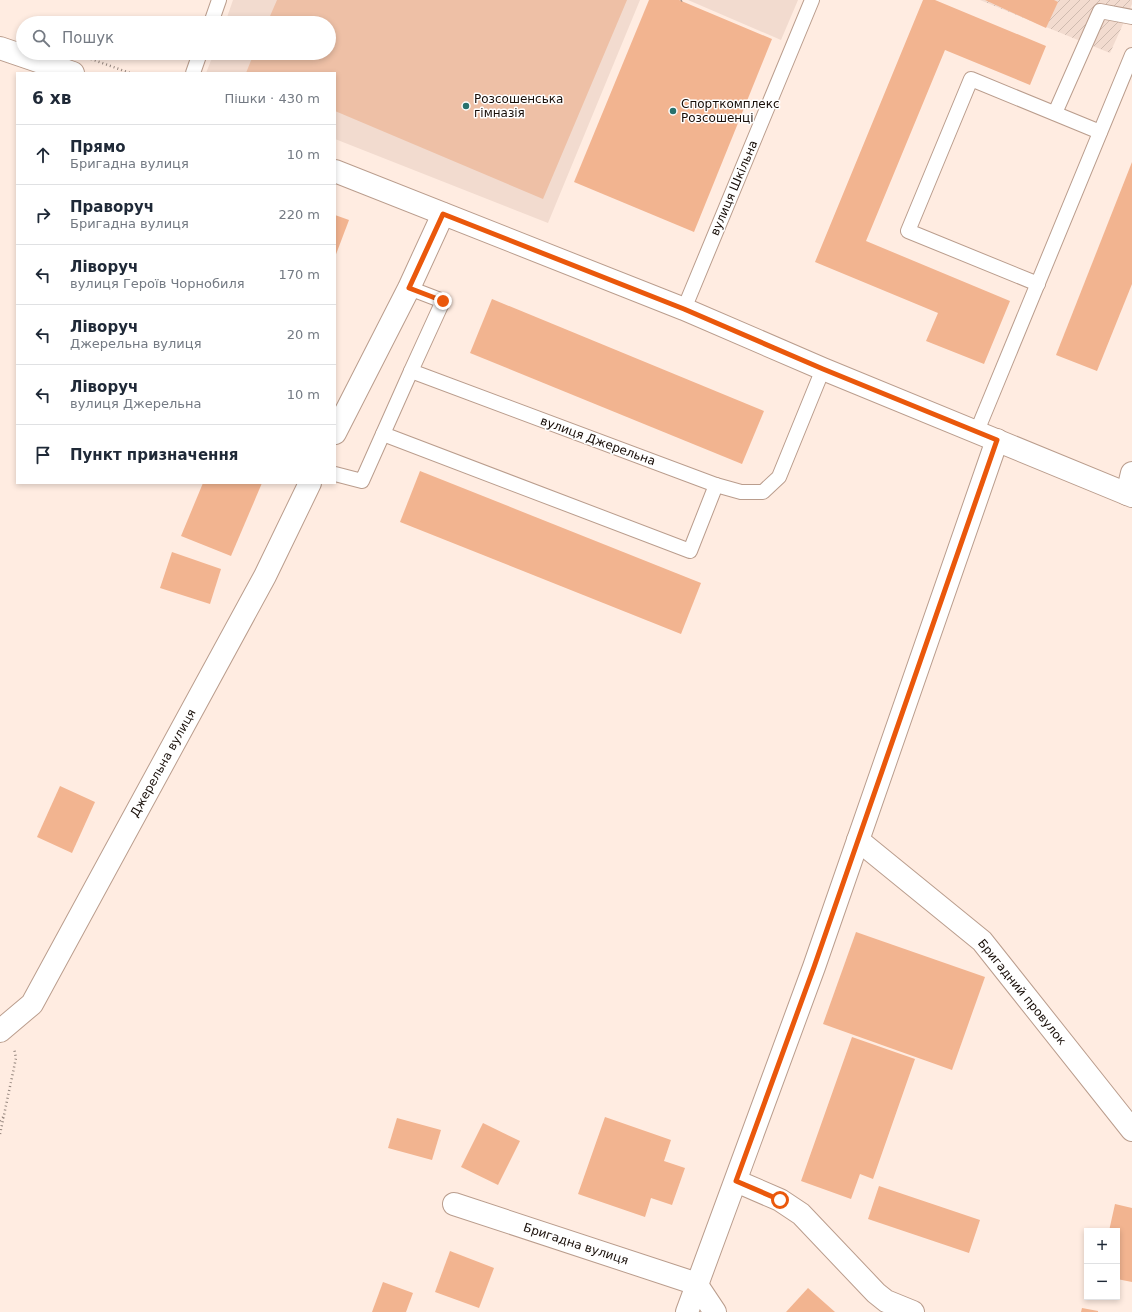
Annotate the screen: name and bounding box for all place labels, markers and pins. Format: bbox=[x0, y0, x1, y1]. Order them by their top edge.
place label: Розсошенська гімназія bbox=[474, 92, 563, 120]
place label: Спорткомплекс Розсошенці bbox=[681, 97, 780, 125]
marker: Розсошенська гімназія bbox=[461, 101, 471, 111]
marker: Спорткомплекс Розсошенці bbox=[668, 106, 678, 116]

